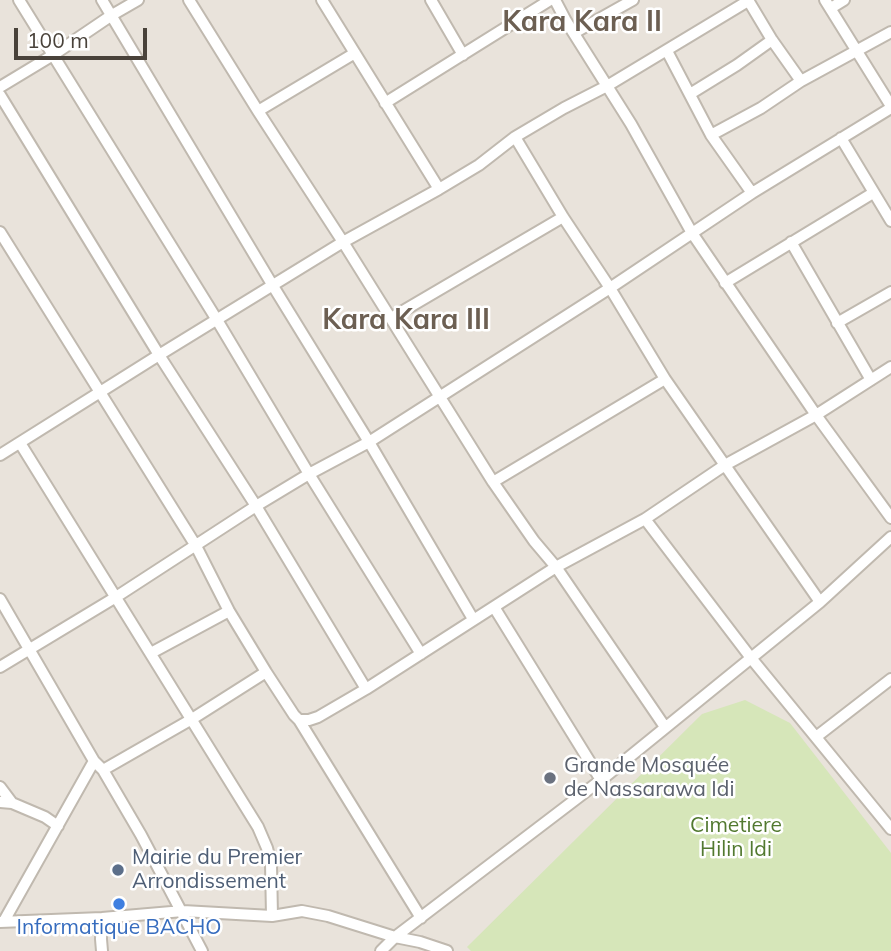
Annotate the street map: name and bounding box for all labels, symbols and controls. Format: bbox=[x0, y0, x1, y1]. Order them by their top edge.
district label: Kara Kara II bbox=[502, 6, 662, 40]
scale bar bbox=[18, 14, 150, 58]
text: 100 m bbox=[27, 27, 89, 53]
district label: Kara Kara III bbox=[322, 304, 490, 338]
place label: Grande Mosquée de Nassarawa Idi bbox=[564, 753, 734, 803]
marker: Grande Mosquée de Nassarawa Idi bbox=[542, 770, 558, 786]
park label: Cimetiere Hilin Idi bbox=[690, 813, 782, 863]
place label: Mairie du Premier Arrondissement bbox=[132, 845, 302, 895]
marker: Mairie du Premier Arrondissement bbox=[110, 862, 126, 878]
marker: Informatique BACHO bbox=[111, 896, 127, 912]
place label: Informatique BACHO bbox=[16, 915, 222, 941]

